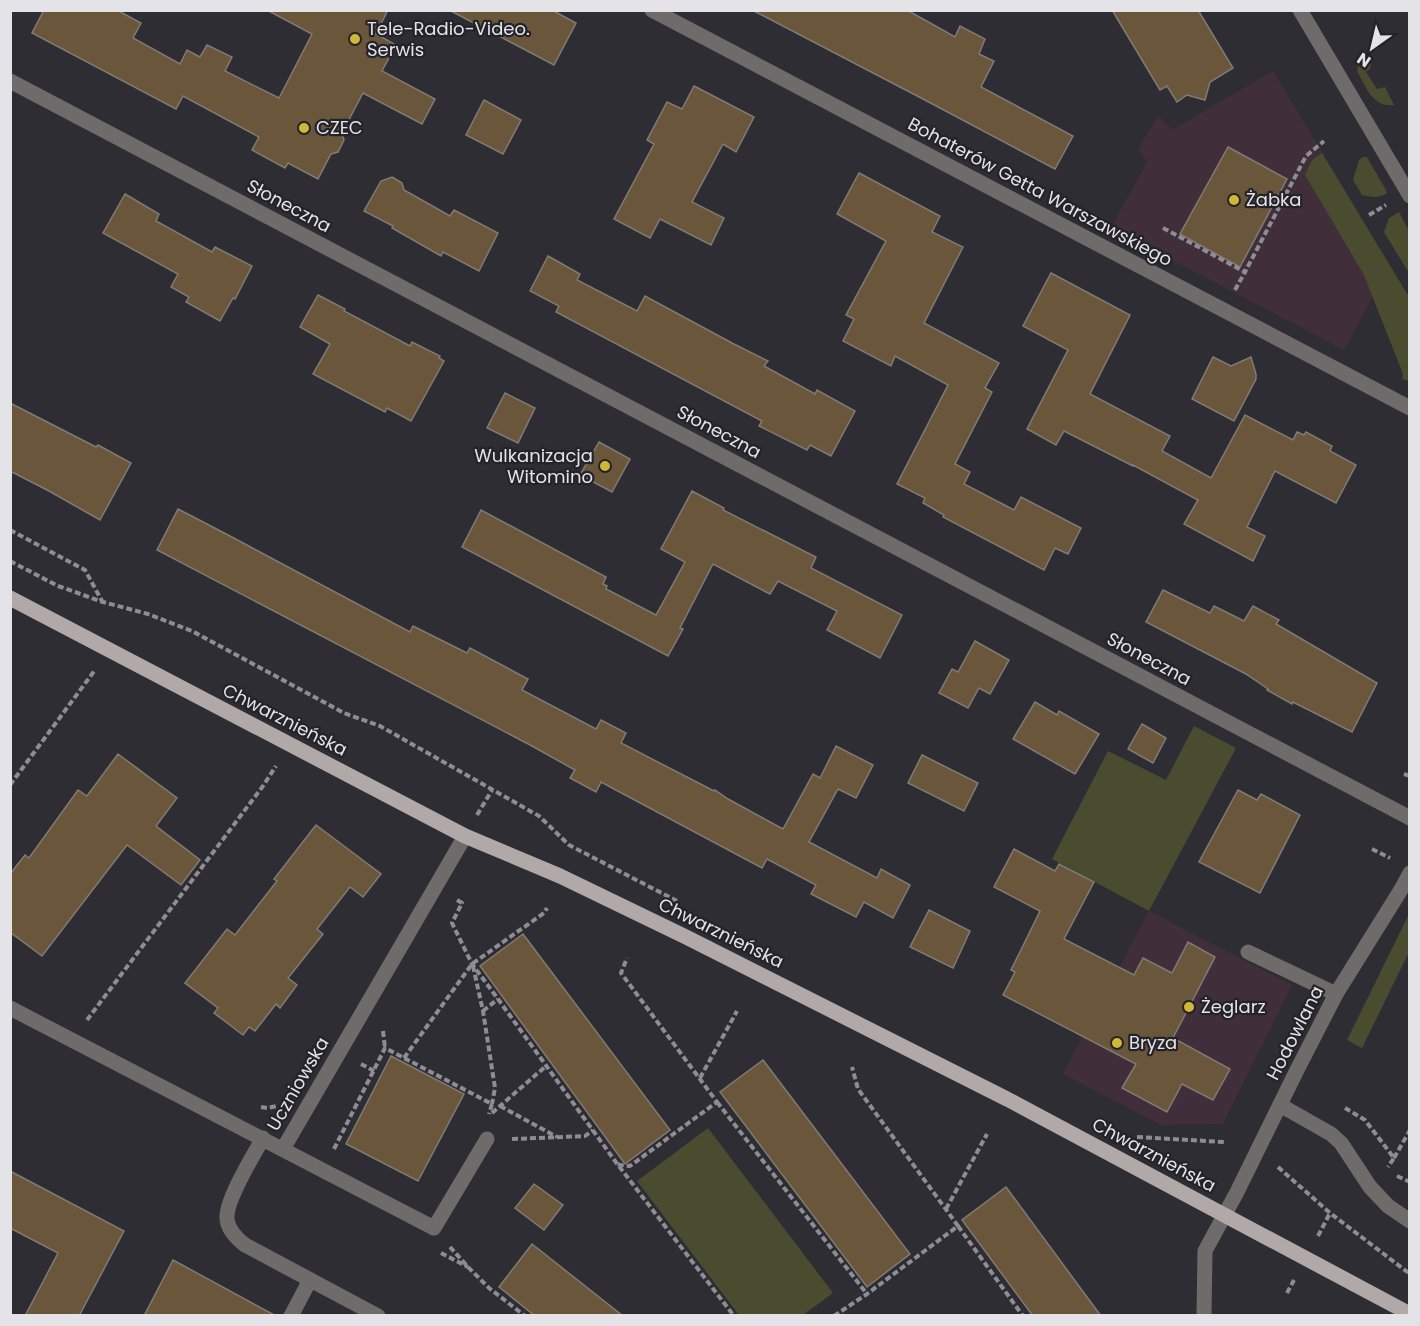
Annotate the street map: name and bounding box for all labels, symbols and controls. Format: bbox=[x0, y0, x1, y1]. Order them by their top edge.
place label: Tele-Radio-Video. Serwis bbox=[367, 16, 530, 62]
north arrow bbox=[1342, 18, 1402, 78]
marker: Tele-Radio-Video. Serwis bbox=[348, 32, 362, 46]
text: N bbox=[1352, 47, 1375, 73]
street label: Bohaterów Getta Warszawskiego bbox=[904, 111, 1177, 272]
place label: CZEC bbox=[316, 115, 363, 140]
marker: CZEC bbox=[297, 121, 311, 135]
street label: Słoneczna bbox=[243, 173, 336, 238]
place label: Żabka bbox=[1246, 187, 1302, 212]
marker: Żabka bbox=[1227, 193, 1241, 207]
street label: Słoneczna bbox=[673, 399, 766, 464]
place label: Wulkanizacja Witomino bbox=[474, 443, 593, 489]
marker: Wulkanizacja Witomino bbox=[598, 459, 612, 473]
street label: Słoneczna bbox=[1103, 626, 1196, 691]
street label: Chwarznieńska bbox=[219, 677, 352, 762]
street label: Chwarznieńska bbox=[654, 891, 788, 974]
street label: Hodowlana bbox=[1260, 981, 1329, 1084]
place label: Żeglarz bbox=[1201, 994, 1266, 1019]
marker: Żeglarz bbox=[1182, 1000, 1196, 1014]
place label: Bryza bbox=[1129, 1030, 1177, 1055]
street label: Uczniowska bbox=[261, 1032, 334, 1135]
marker: Bryza bbox=[1110, 1036, 1124, 1050]
street label: Chwarznieńska bbox=[1088, 1111, 1220, 1198]

